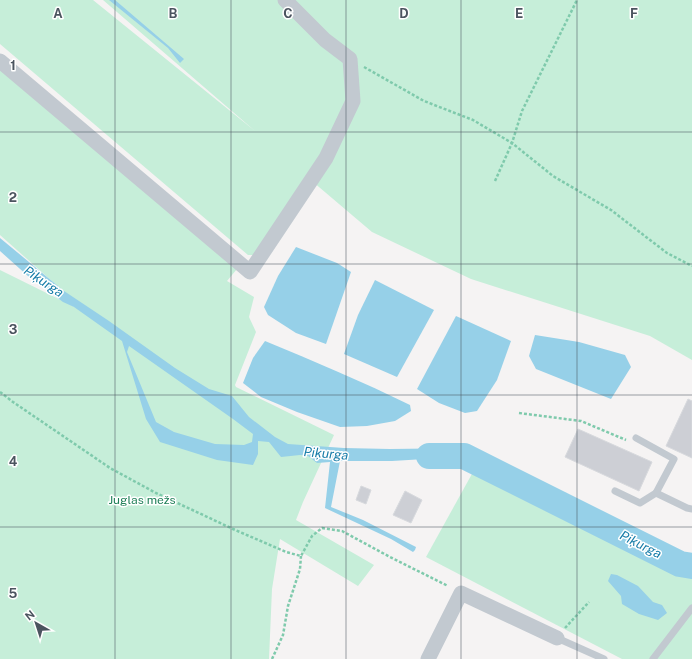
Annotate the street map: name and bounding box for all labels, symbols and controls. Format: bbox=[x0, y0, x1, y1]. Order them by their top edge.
text: A bbox=[53, 6, 63, 21]
text: B bbox=[169, 6, 178, 21]
text: C bbox=[283, 6, 293, 21]
text: D bbox=[399, 6, 409, 21]
text: E bbox=[515, 6, 523, 21]
text: F bbox=[630, 6, 638, 21]
text: 1 bbox=[10, 58, 16, 73]
text: 2 bbox=[9, 190, 17, 205]
water label: Piķurga bbox=[21, 263, 66, 300]
text: 3 bbox=[9, 322, 18, 337]
water label: Piķurga bbox=[303, 444, 349, 463]
text: 4 bbox=[9, 454, 18, 469]
park label: Juglas mežs bbox=[108, 493, 176, 507]
water label: Piķurga bbox=[617, 528, 664, 561]
text: 5 bbox=[9, 586, 18, 601]
north arrow bbox=[16, 603, 56, 643]
text: N bbox=[23, 608, 37, 623]

